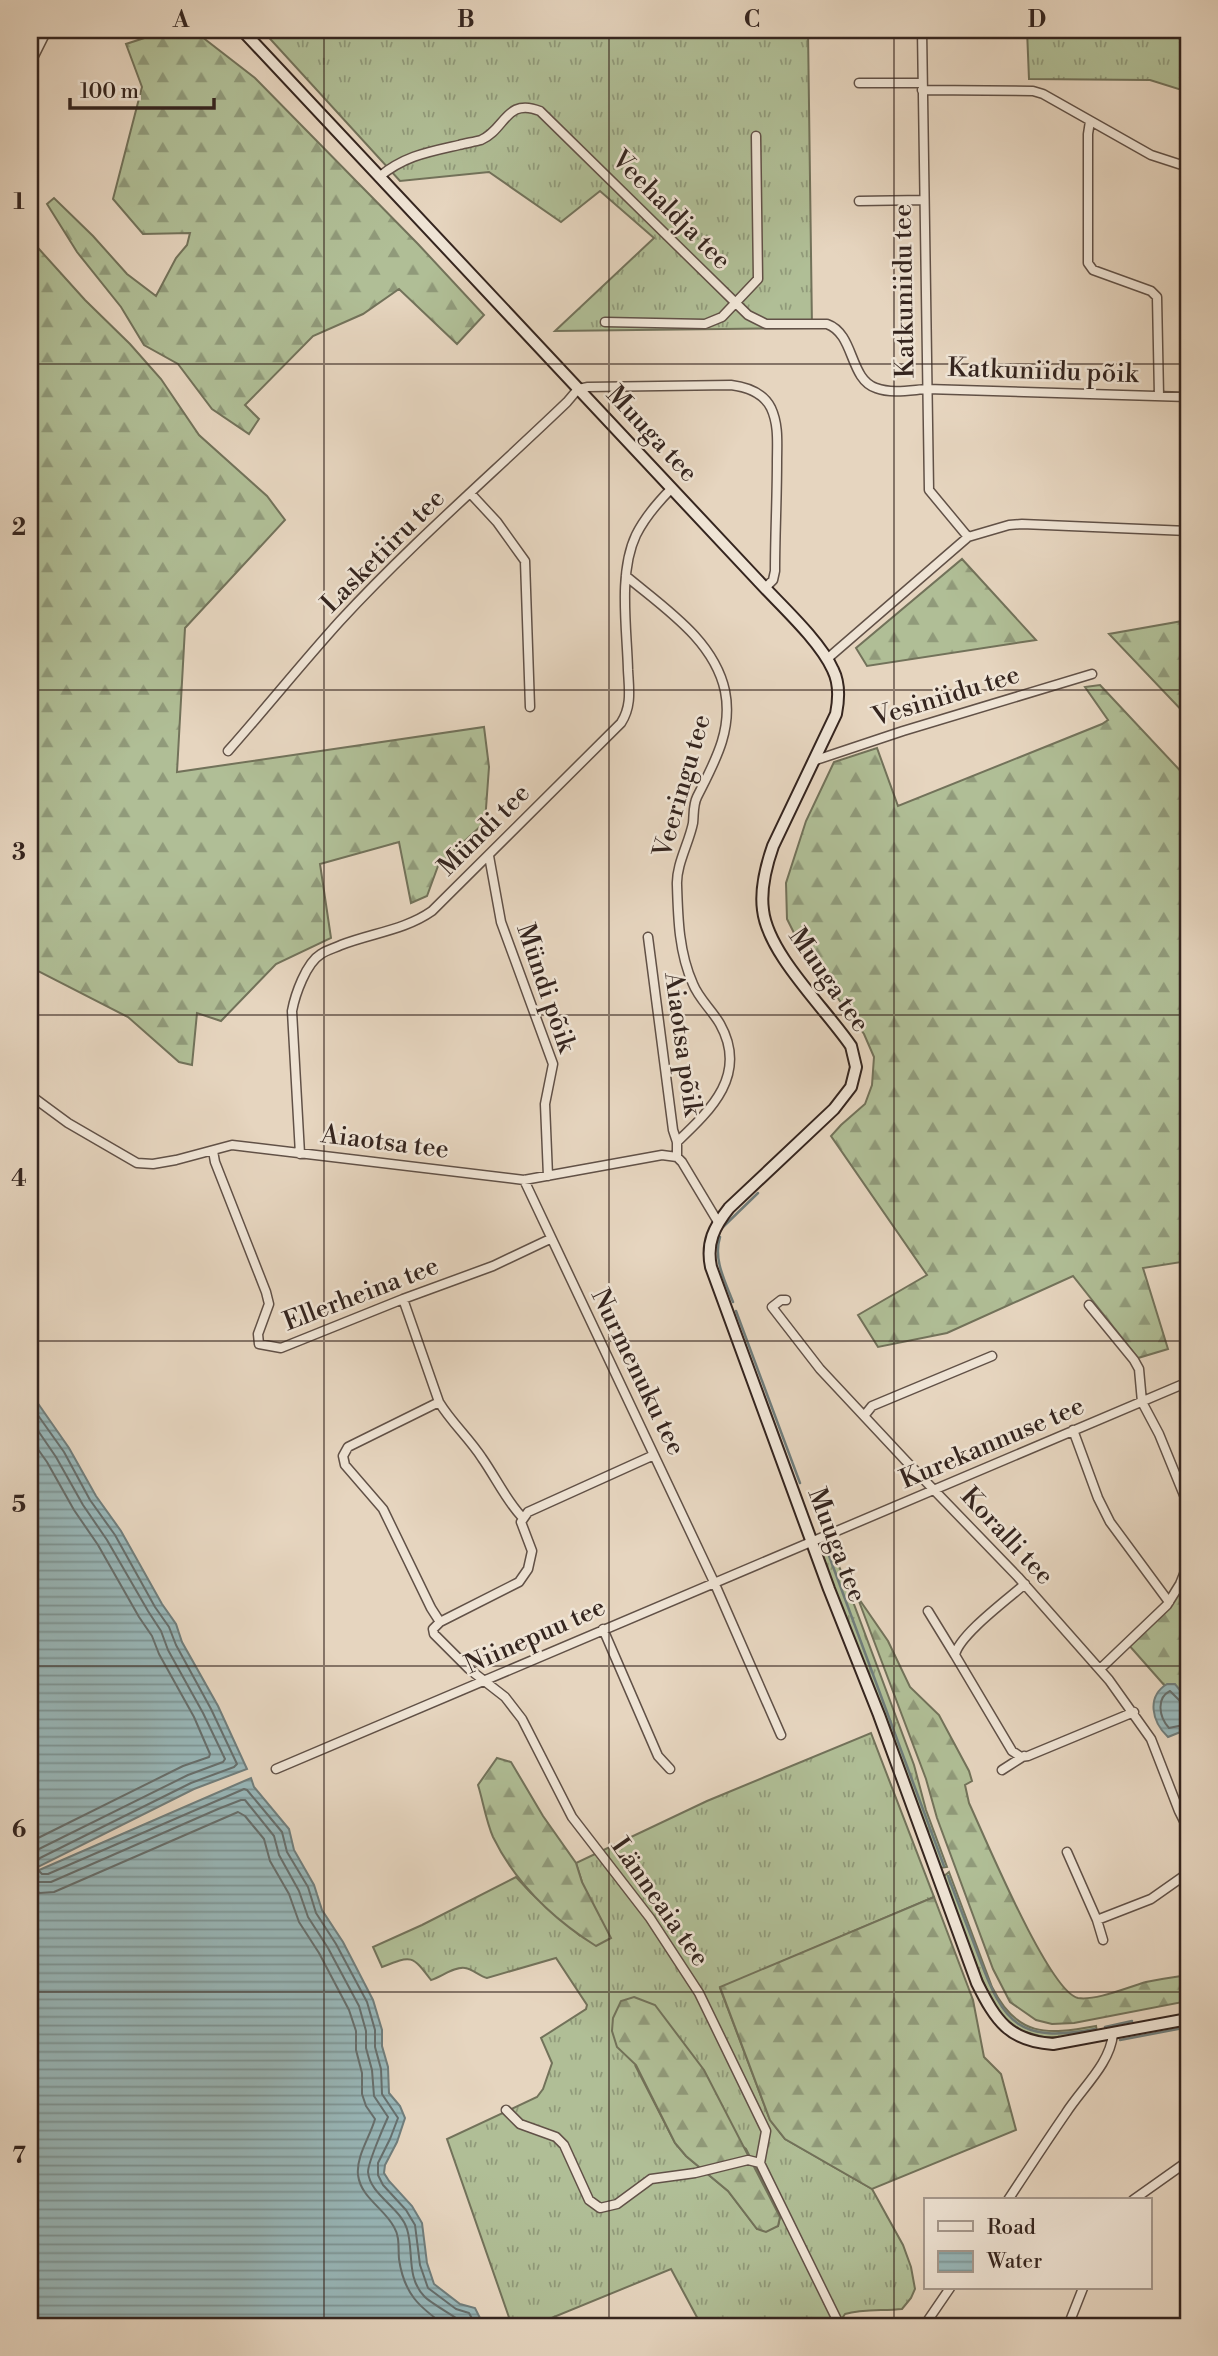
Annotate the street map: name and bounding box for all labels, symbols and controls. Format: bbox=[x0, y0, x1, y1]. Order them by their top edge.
text: A bbox=[172, 6, 190, 34]
text: B bbox=[457, 6, 475, 34]
text: C bbox=[744, 6, 760, 34]
text: D bbox=[1028, 6, 1046, 34]
scale bar bbox=[70, 66, 214, 110]
text: 100 m bbox=[80, 79, 139, 105]
street label: Veehaldja tee bbox=[604, 143, 737, 276]
text: 1 bbox=[13, 188, 25, 216]
street label: Katkuniidu tee bbox=[886, 204, 922, 378]
street label: Katkuniidu põik bbox=[947, 352, 1140, 390]
street label: Muuga tee bbox=[599, 379, 705, 489]
street label: Lasketiiru tee bbox=[314, 482, 452, 620]
text: 2 bbox=[12, 514, 26, 542]
street label: Vesiniidu tee bbox=[868, 658, 1024, 734]
street label: Veeringu tee bbox=[646, 711, 718, 862]
street label: Mündi tee bbox=[431, 777, 537, 883]
text: 3 bbox=[12, 839, 26, 867]
street label: Mündi põik bbox=[509, 920, 583, 1058]
street label: Muuga tee bbox=[782, 922, 876, 1038]
street label: Aiaotsa põik bbox=[657, 969, 709, 1119]
street label: Aiaotsa tee bbox=[318, 1118, 451, 1166]
text: 4 bbox=[11, 1165, 27, 1193]
street label: Ellerheina tee bbox=[279, 1250, 443, 1338]
street label: Nurmenuku tee bbox=[584, 1283, 692, 1461]
street label: Kurekannuse tee bbox=[895, 1390, 1089, 1496]
street label: Koralli tee bbox=[954, 1480, 1060, 1592]
street label: Muuga tee bbox=[801, 1483, 873, 1607]
text: 5 bbox=[12, 1491, 26, 1519]
street label: Niinepuu tee bbox=[460, 1591, 610, 1681]
text: 6 bbox=[12, 1816, 26, 1844]
street label: Länneaia tee bbox=[604, 1831, 716, 1973]
text: 7 bbox=[12, 2142, 26, 2170]
legend bbox=[924, 2198, 1152, 2290]
text: Road bbox=[987, 2215, 1036, 2241]
text: Water bbox=[986, 2249, 1042, 2275]

